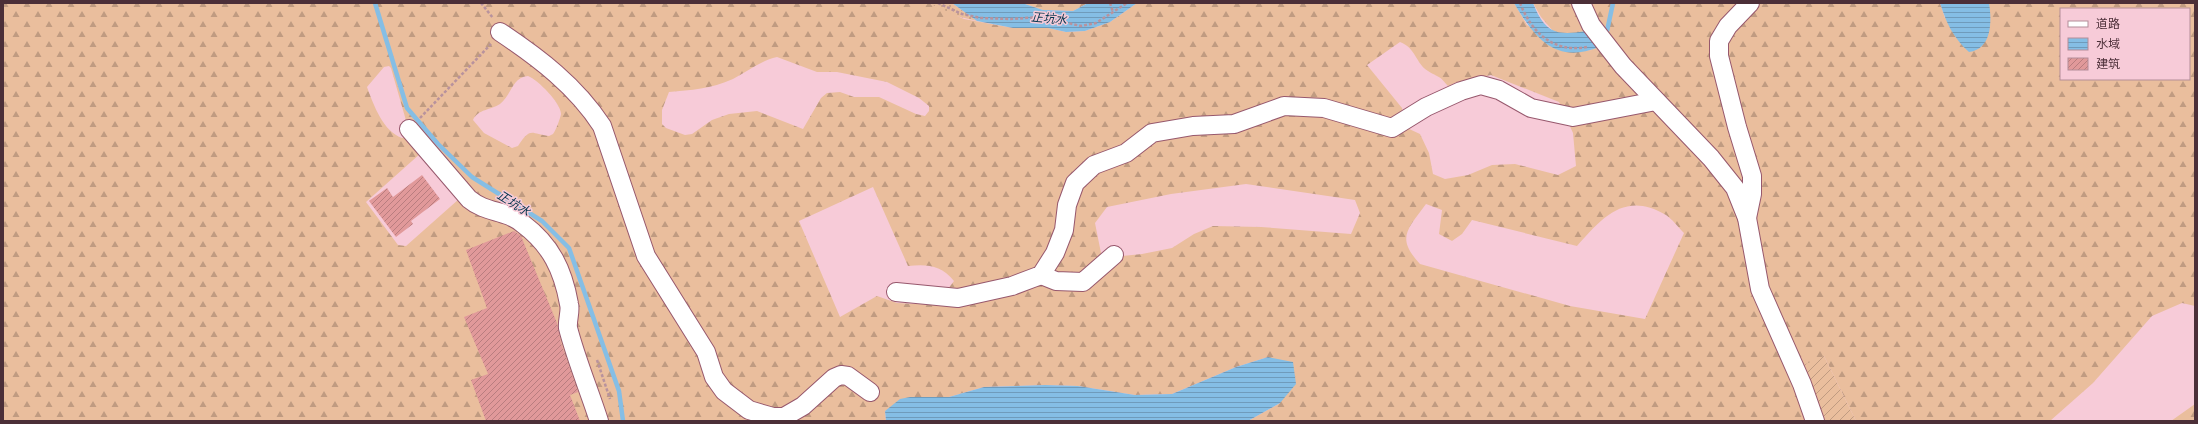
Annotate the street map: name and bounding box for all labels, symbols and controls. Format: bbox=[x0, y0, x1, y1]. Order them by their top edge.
legend bbox=[2060, 8, 2190, 80]
water label: 正坑水 bbox=[1030, 9, 1069, 27]
text: 道路 bbox=[2096, 16, 2120, 31]
text: 水域 bbox=[2096, 36, 2120, 51]
text: 建筑 bbox=[2096, 56, 2120, 71]
water label: 正坑水 bbox=[495, 187, 534, 219]

